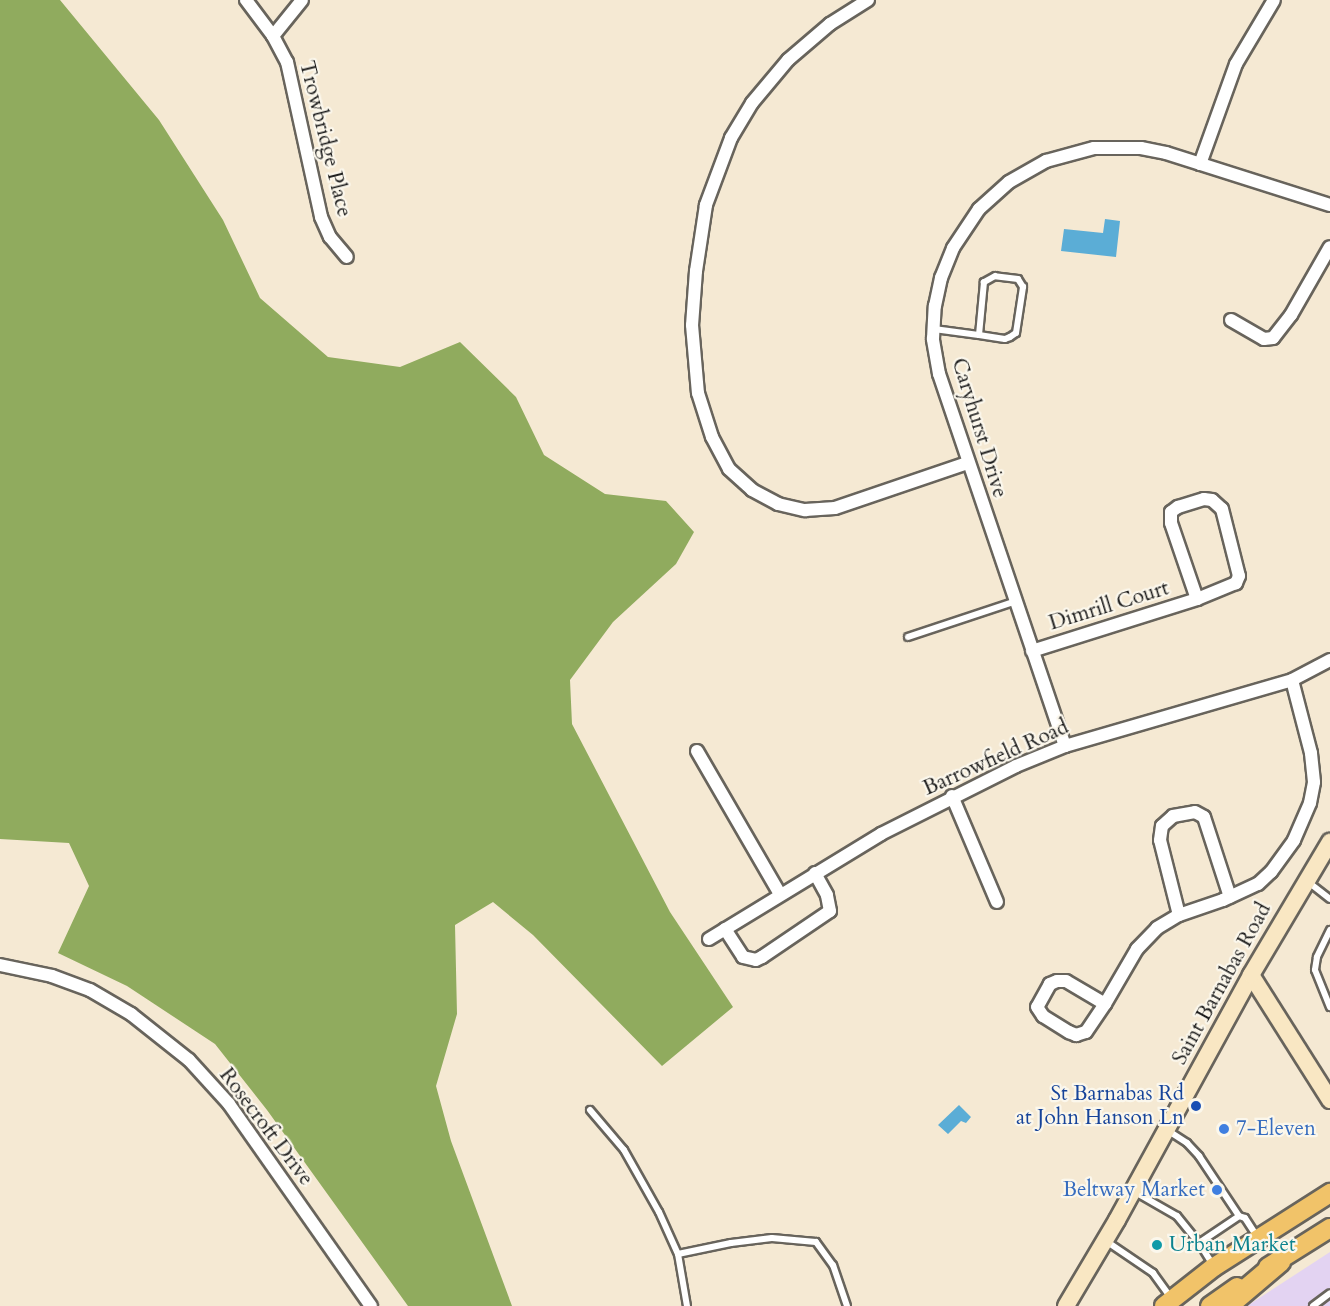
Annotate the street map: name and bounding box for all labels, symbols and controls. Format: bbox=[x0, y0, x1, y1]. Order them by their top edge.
street label: Trowbridge Place bbox=[293, 58, 357, 220]
street label: Caryhurst Drive bbox=[946, 355, 1012, 501]
street label: Dimrill Court bbox=[1046, 576, 1172, 636]
street label: Barrowfield Road bbox=[919, 715, 1073, 801]
street label: Saint Barnabas Road bbox=[1167, 899, 1277, 1069]
street label: Rosecroft Drive bbox=[214, 1063, 318, 1191]
place label: St Barnabas Rd at John Hanson Ln bbox=[1016, 1081, 1184, 1131]
marker: St Barnabas Rd at John Hanson Ln bbox=[1189, 1099, 1203, 1113]
place label: 7-Eleven bbox=[1236, 1116, 1316, 1142]
marker: 7-Eleven bbox=[1217, 1122, 1231, 1136]
place label: Beltway Market bbox=[1063, 1177, 1205, 1203]
marker: Beltway Market bbox=[1210, 1183, 1224, 1197]
place label: Urban Market bbox=[1169, 1232, 1296, 1258]
marker: Urban Market bbox=[1150, 1238, 1164, 1252]

